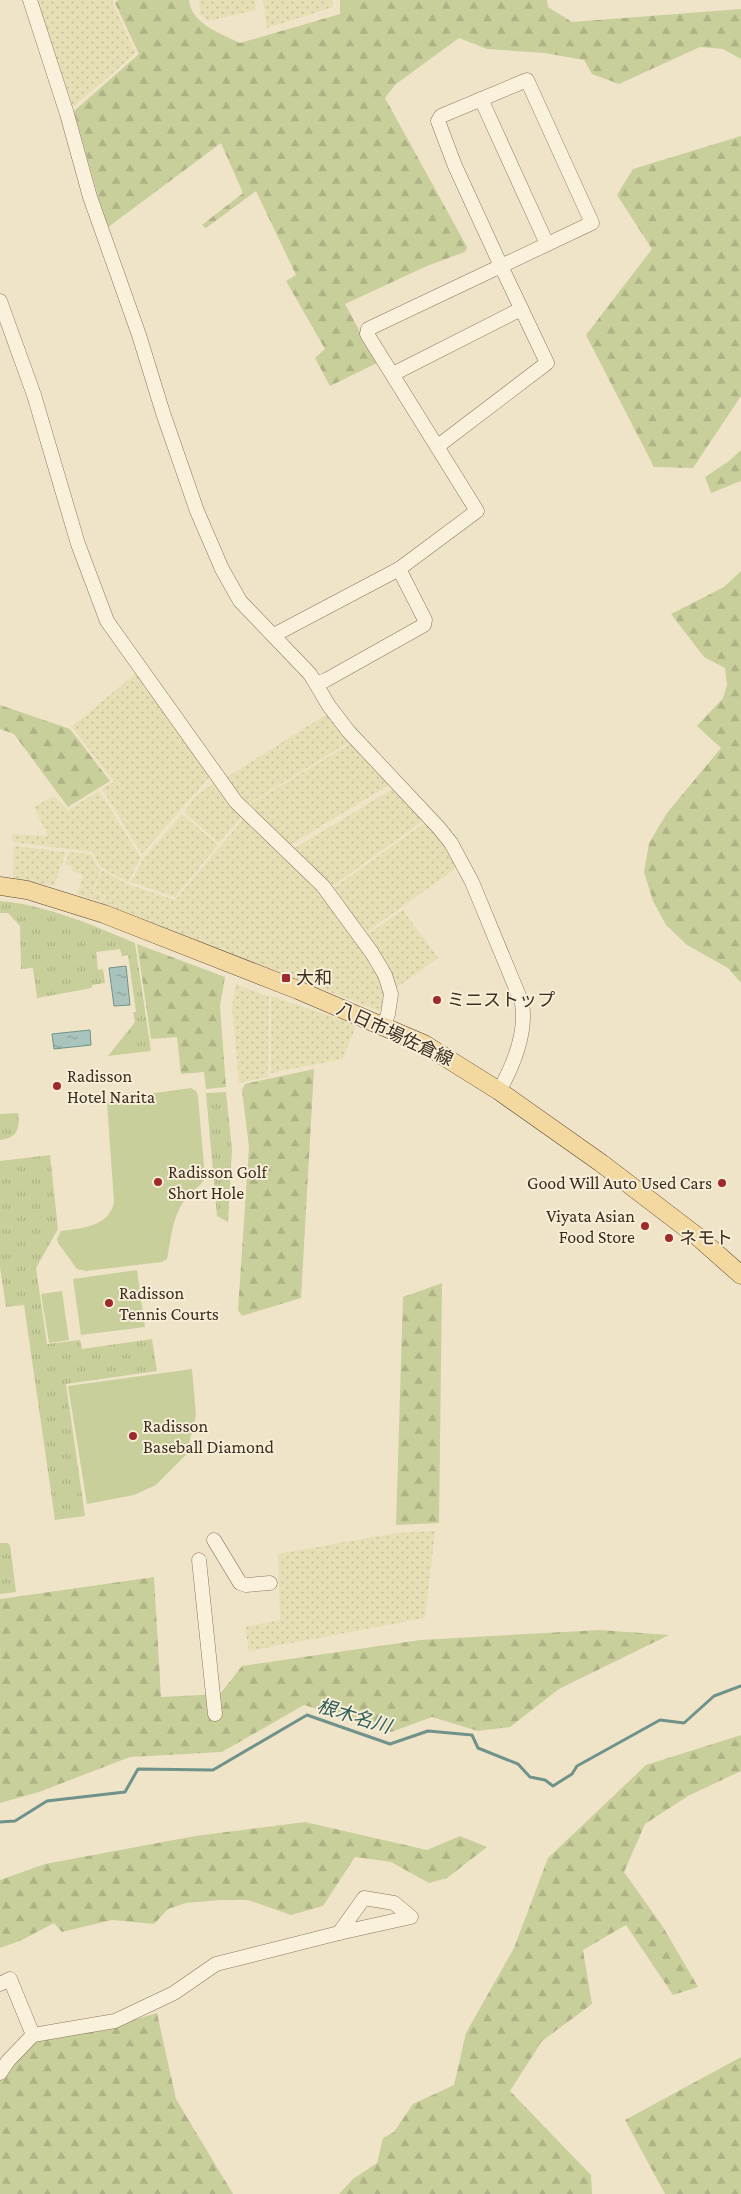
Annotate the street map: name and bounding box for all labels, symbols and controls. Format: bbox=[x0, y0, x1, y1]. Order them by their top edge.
place label: 大和 bbox=[296, 968, 332, 988]
marker: 大和 bbox=[280, 972, 292, 984]
place label: ミニストップ bbox=[447, 990, 555, 1010]
marker: ミニストップ bbox=[431, 994, 443, 1006]
street label: 八日市場佐倉線 bbox=[334, 998, 456, 1070]
place label: Radisson Hotel Narita bbox=[67, 1066, 155, 1107]
marker: Radisson Hotel Narita bbox=[51, 1080, 63, 1092]
place label: Radisson Golf Short Hole bbox=[168, 1162, 269, 1203]
place label: Good Will Auto Used Cars bbox=[527, 1173, 712, 1193]
marker: Radisson Golf Short Hole bbox=[152, 1176, 164, 1188]
marker: Good Will Auto Used Cars bbox=[716, 1177, 728, 1189]
place label: Viyata Asian Food Store bbox=[546, 1206, 635, 1247]
marker: Viyata Asian Food Store bbox=[639, 1220, 651, 1232]
place label: ネモト bbox=[679, 1228, 733, 1248]
marker: ネモト bbox=[663, 1232, 675, 1244]
place label: Radisson Tennis Courts bbox=[119, 1283, 219, 1324]
marker: Radisson Tennis Courts bbox=[103, 1297, 115, 1309]
place label: Radisson Baseball Diamond bbox=[143, 1416, 275, 1457]
marker: Radisson Baseball Diamond bbox=[127, 1430, 139, 1442]
water label: 根木名川 bbox=[315, 1695, 395, 1738]

